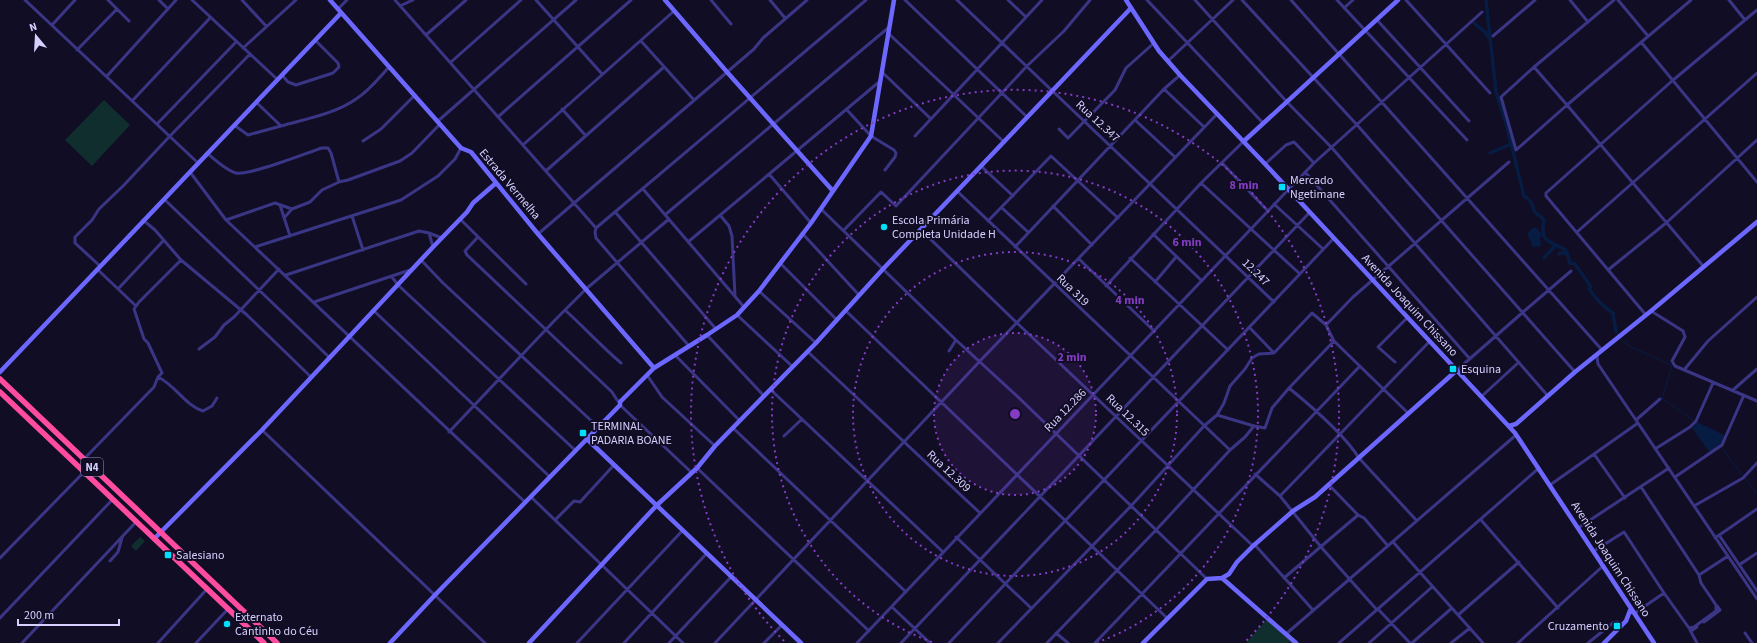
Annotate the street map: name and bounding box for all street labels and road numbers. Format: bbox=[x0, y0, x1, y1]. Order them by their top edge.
street label: Rua 12.347 bbox=[1072, 97, 1123, 146]
street label: Estrada Vermelha bbox=[475, 145, 544, 223]
street label: Avenida Joaquim Chissano bbox=[1357, 250, 1462, 360]
street label: 12.247 bbox=[1238, 255, 1273, 290]
street label: Rua 319 bbox=[1052, 270, 1093, 310]
street label: Rua 12.286 bbox=[1040, 385, 1090, 436]
street label: Rua 12.315 bbox=[1102, 390, 1153, 440]
street label: Rua 12.309 bbox=[923, 447, 974, 496]
road number: N4 bbox=[81, 458, 103, 476]
street label: Avenida Joaquim Chissano bbox=[1567, 498, 1654, 620]

